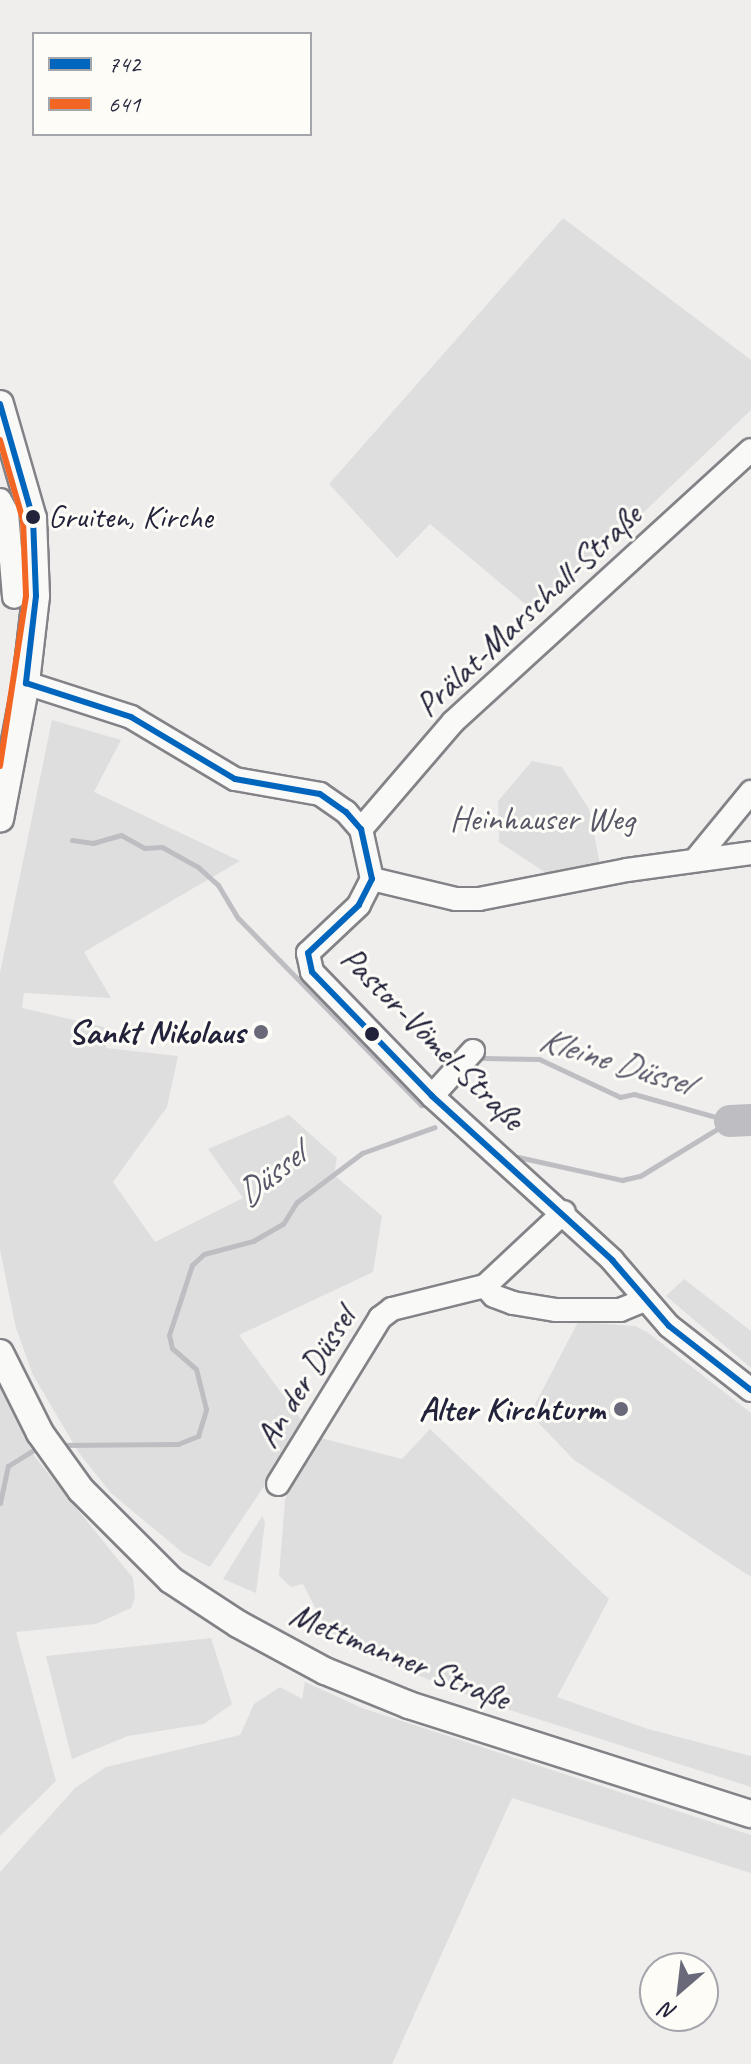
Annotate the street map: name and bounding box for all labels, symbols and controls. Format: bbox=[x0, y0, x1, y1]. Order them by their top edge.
legend bbox=[32, 32, 312, 136]
text: 742 bbox=[108, 49, 140, 79]
text: 641 bbox=[108, 89, 140, 119]
street label: Prälat-Marschall-Straße bbox=[407, 495, 649, 725]
place label: Gruiten, Kirche bbox=[48, 498, 212, 536]
marker: Gruiten, Kirche bbox=[25, 509, 41, 525]
park label: Heinhauser Weg bbox=[450, 799, 634, 839]
street label: Pastor-Vömel-Straße bbox=[333, 938, 533, 1138]
place label: Sankt Nikolaus bbox=[67, 1012, 245, 1052]
water label: Kleine Düssel bbox=[534, 1018, 696, 1104]
marker: Sankt Nikolaus bbox=[252, 1023, 270, 1041]
unlabelled marker bbox=[364, 1026, 380, 1042]
water label: Düssel bbox=[227, 1134, 313, 1216]
street label: An der Düssel bbox=[246, 1299, 364, 1455]
place label: Alter Kirchturm bbox=[419, 1389, 605, 1429]
marker: Alter Kirchturm bbox=[612, 1400, 630, 1418]
street label: Mettmanner Straße bbox=[284, 1593, 516, 1719]
north arrow bbox=[639, 1952, 719, 2032]
text: N bbox=[656, 1996, 681, 2027]

